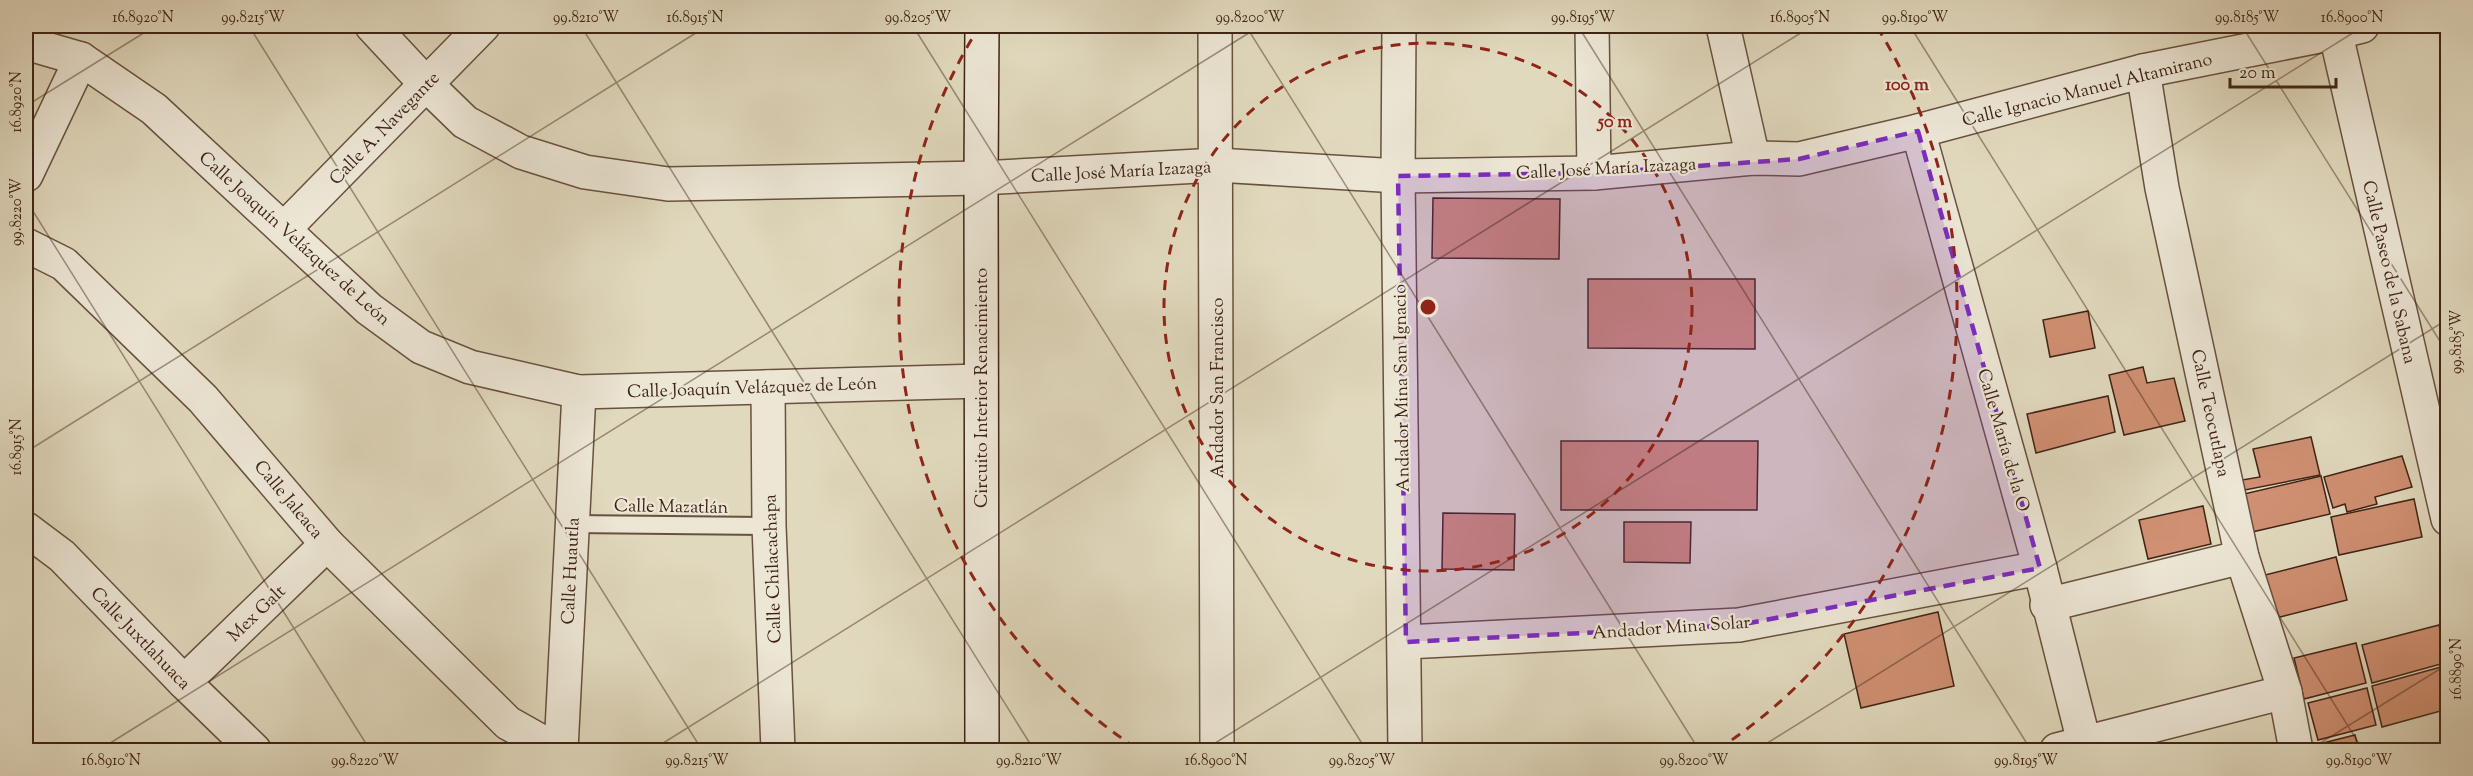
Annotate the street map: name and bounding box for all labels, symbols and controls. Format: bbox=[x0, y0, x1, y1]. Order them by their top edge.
text: 16.8920°N bbox=[112, 8, 174, 29]
text: 99.8215°W bbox=[221, 8, 285, 29]
text: 99.8210°W bbox=[553, 8, 619, 29]
text: 16.8915°N bbox=[667, 8, 723, 29]
text: 99.8205°W bbox=[885, 8, 952, 29]
text: 99.8200°W bbox=[1216, 8, 1285, 29]
text: 99.8195°W bbox=[1551, 8, 1615, 29]
text: 16.8905°N bbox=[1770, 8, 1830, 29]
text: 99.8190°W bbox=[1882, 8, 1948, 29]
text: 99.8185°W bbox=[2215, 8, 2279, 29]
text: 16.8900°N bbox=[2321, 8, 2383, 29]
street label: Calle Ignacio Manuel Altamirano bbox=[1960, 47, 2215, 135]
scale bar bbox=[2230, 51, 2336, 89]
text: 20 m bbox=[2239, 61, 2276, 87]
street label: Calle A. Navegante bbox=[324, 67, 447, 192]
text: 16.8920°N bbox=[7, 71, 28, 133]
text: 100 m bbox=[1885, 73, 1929, 99]
text: 50 m bbox=[1596, 110, 1632, 136]
street label: Calle Joaquín Velázquez de León bbox=[192, 146, 396, 333]
street label: Calle José María Izazaga bbox=[1515, 152, 1697, 188]
street label: Calle José María Izazaga bbox=[1030, 155, 1212, 191]
text: 99.8220°W bbox=[7, 178, 28, 246]
street label: Calle Paseo de la Sabana bbox=[2354, 178, 2422, 367]
street label: Circuito Interior Renacimiento bbox=[970, 268, 996, 508]
street label: Andador Mina San Ignacio bbox=[1388, 284, 1418, 492]
street label: Andador San Francisco bbox=[1206, 297, 1232, 478]
centre of rings bbox=[1418, 297, 1438, 317]
text: 99.8185°W bbox=[2447, 310, 2468, 374]
street label: Calle Teocutlapa bbox=[2183, 347, 2235, 480]
street label: Calle María de la O bbox=[1969, 366, 2035, 515]
street label: Calle Joaquín Velázquez de León bbox=[627, 372, 878, 406]
text: 16.8915°N bbox=[7, 419, 28, 475]
street label: Calle Jaleaca bbox=[247, 455, 328, 545]
street label: Calle Mazatlán bbox=[613, 494, 729, 522]
street label: Calle Chilacachapa bbox=[758, 494, 790, 644]
street label: Calle Huautla bbox=[556, 517, 588, 625]
street label: Mex Galt bbox=[222, 580, 292, 649]
street label: Calle Juxtlahuaca bbox=[83, 582, 196, 697]
street label: Andador Mina Solar bbox=[1591, 610, 1751, 647]
text: 16.8890°N bbox=[2447, 638, 2468, 700]
text: 16.8910°N bbox=[81, 751, 141, 772]
text: 99.8220°W bbox=[331, 751, 399, 772]
text: 99.8215°W bbox=[665, 751, 729, 772]
text: 99.8210°W bbox=[996, 751, 1062, 772]
text: 16.8900°N bbox=[1185, 751, 1247, 772]
text: 99.8205°W bbox=[1329, 751, 1396, 772]
text: 99.8200°W bbox=[1660, 751, 1729, 772]
text: 99.8195°W bbox=[1994, 751, 2058, 772]
text: 99.8190°W bbox=[2326, 751, 2392, 772]

